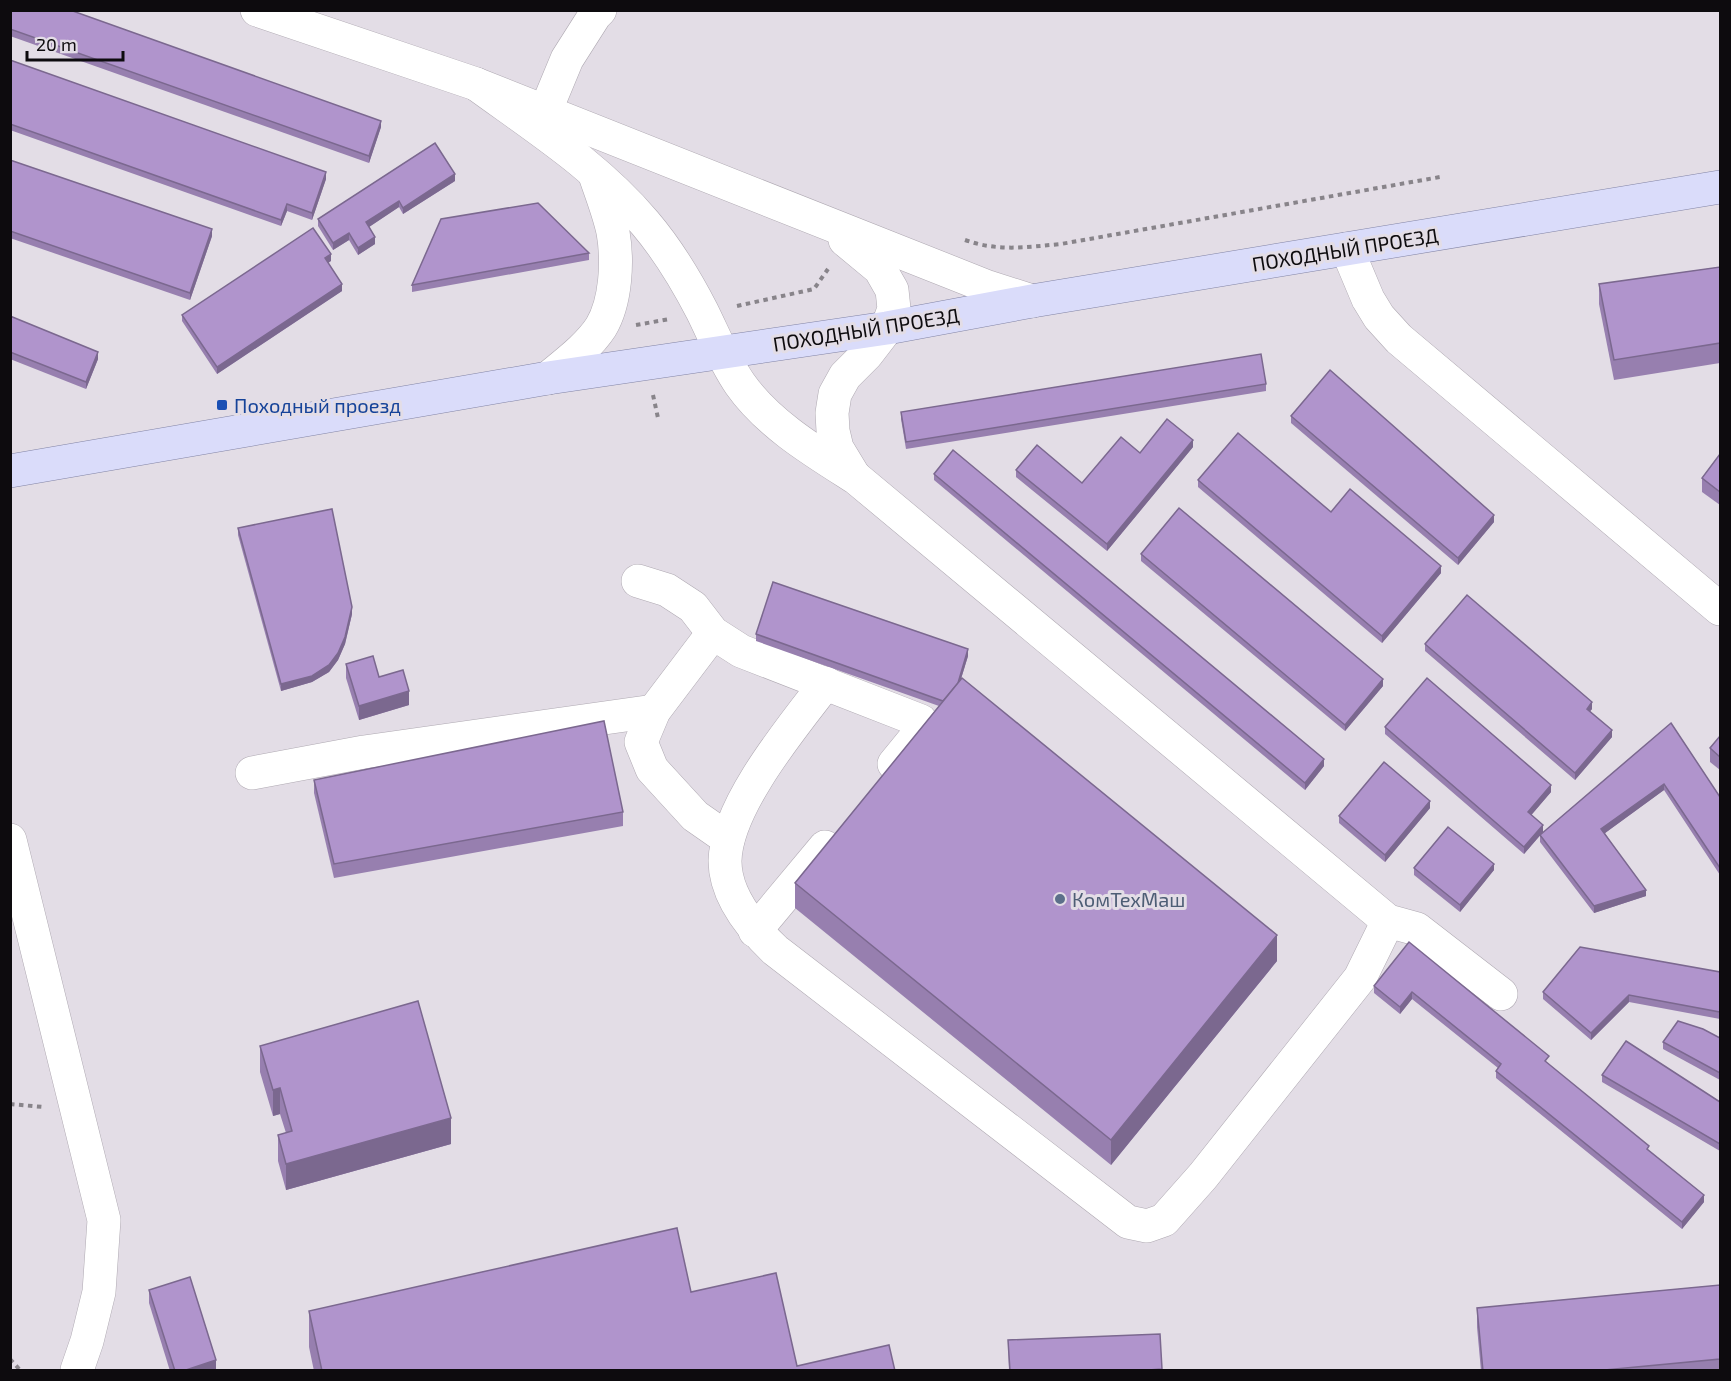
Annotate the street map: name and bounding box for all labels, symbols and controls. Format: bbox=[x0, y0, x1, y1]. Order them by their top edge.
scale bar bbox=[27, 24, 123, 62]
text: 20 m bbox=[36, 33, 77, 55]
street label: ПОХОДНЫЙ ПРОЕЗД bbox=[1250, 222, 1440, 276]
street label: ПОХОДНЫЙ ПРОЕЗД bbox=[771, 302, 961, 356]
place label: Походный проезд bbox=[234, 393, 401, 417]
marker: Походный проезд bbox=[215, 398, 229, 412]
place label: КомТехМаш bbox=[1072, 887, 1185, 911]
marker: КомТехМаш bbox=[1053, 892, 1067, 906]

